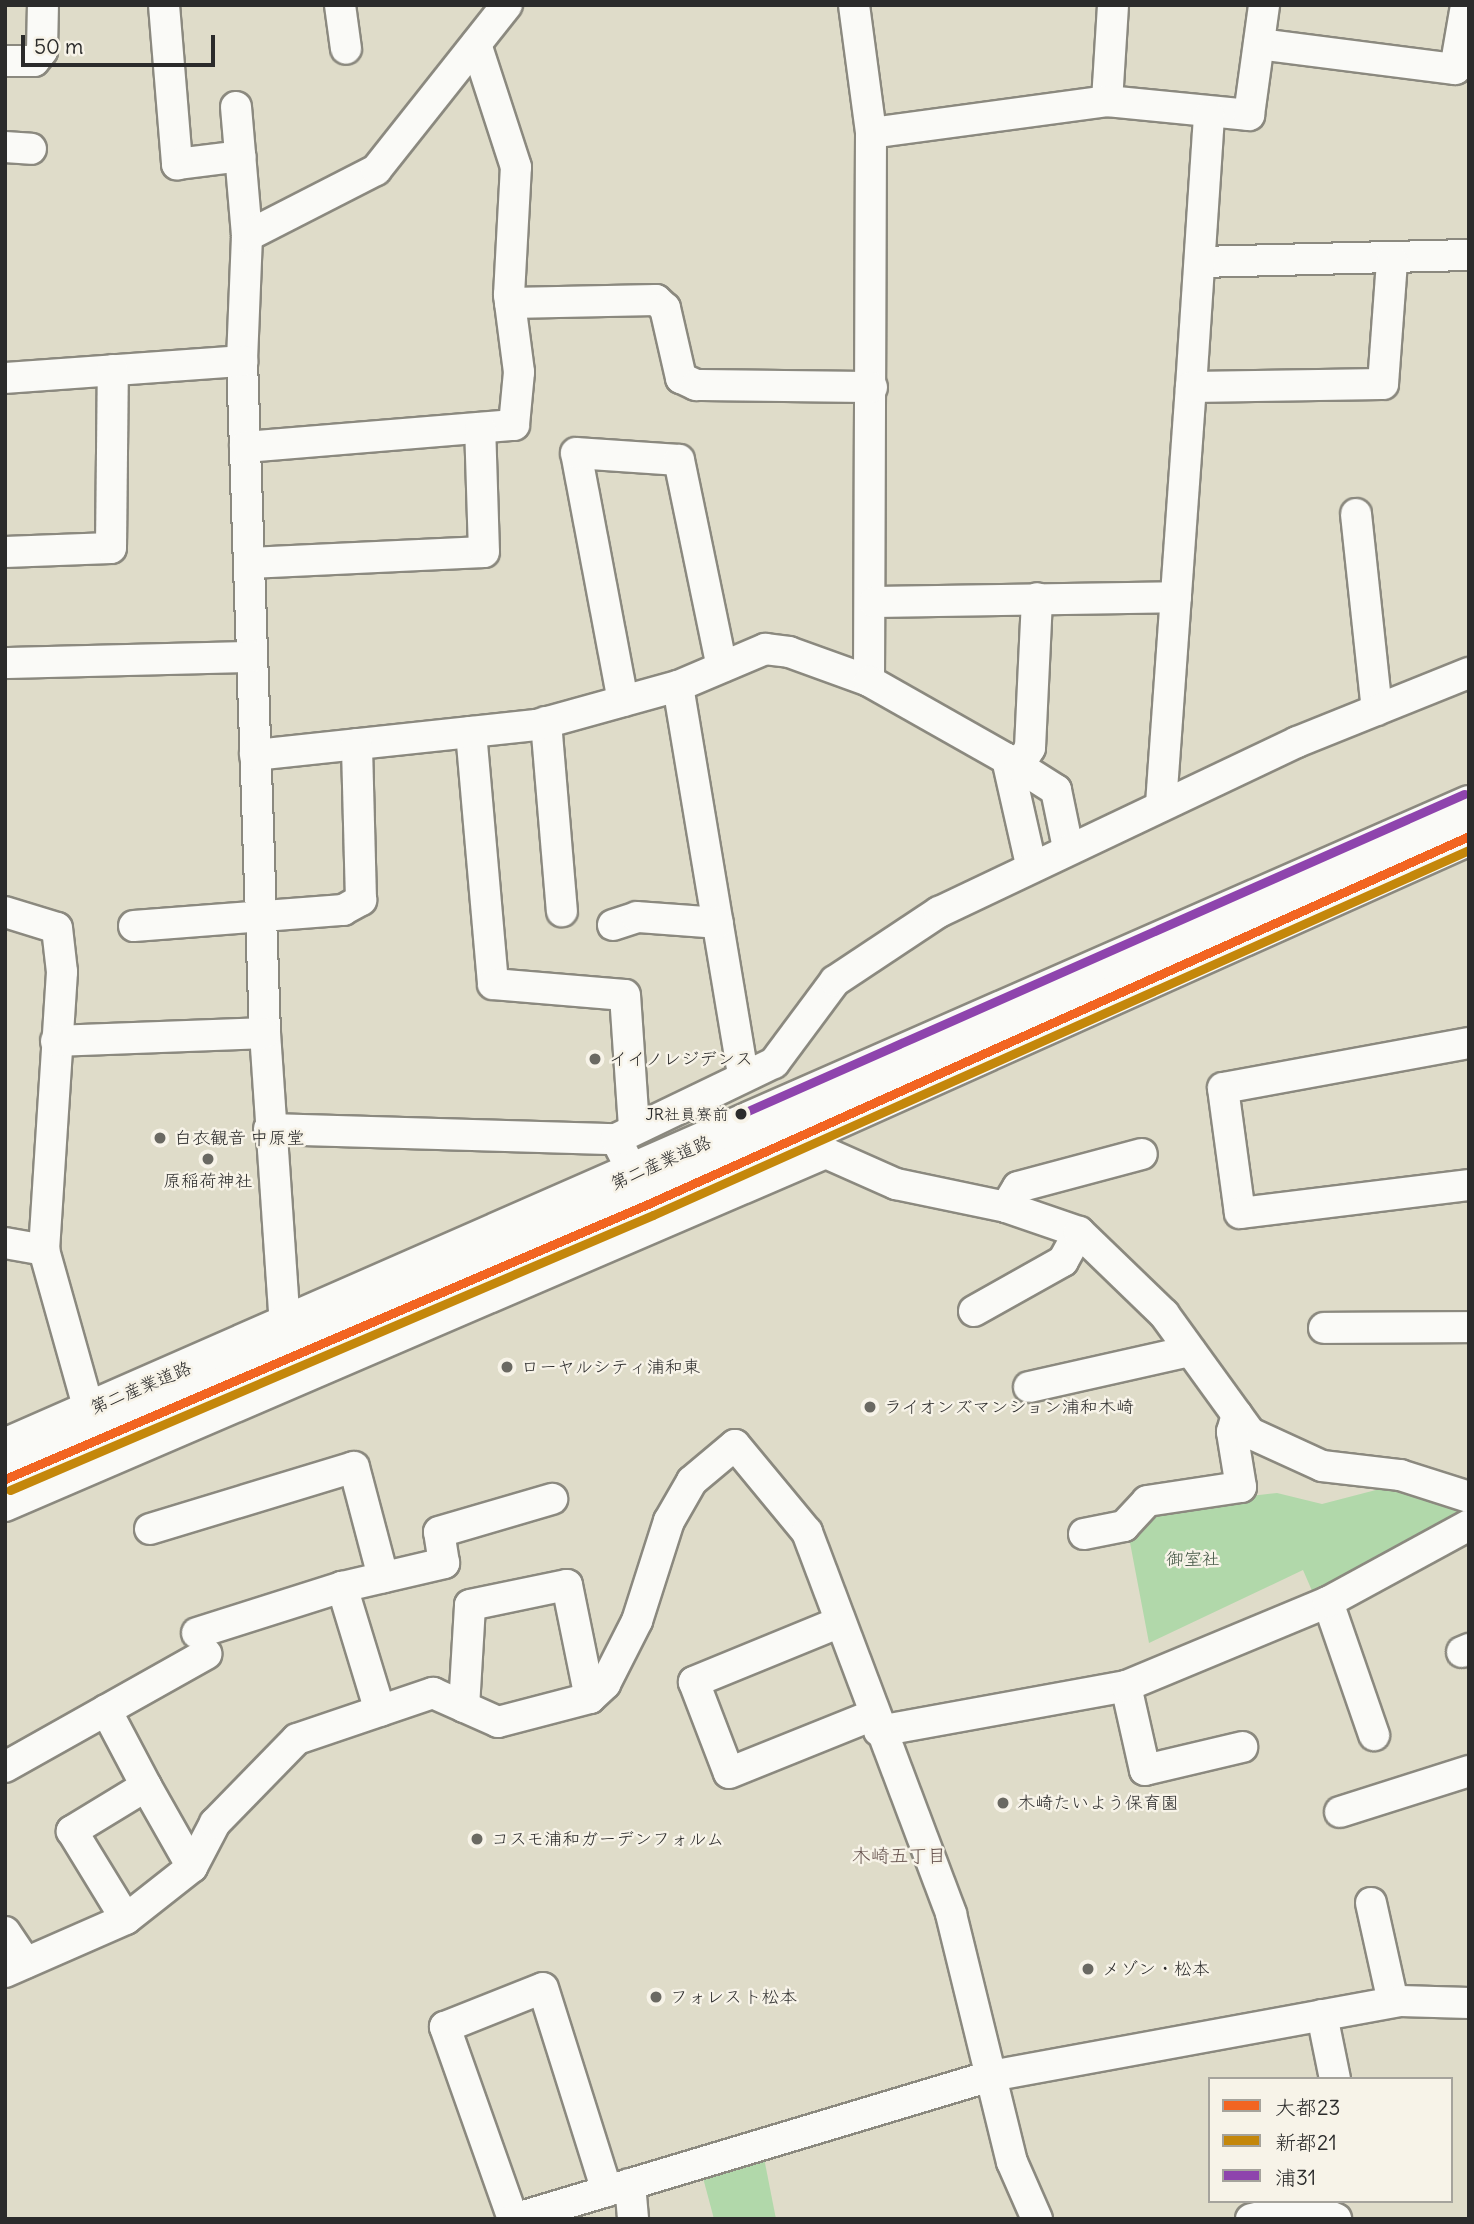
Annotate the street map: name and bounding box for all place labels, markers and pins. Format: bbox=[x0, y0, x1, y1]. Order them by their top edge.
place label: イイノレジデンス bbox=[609, 1048, 753, 1070]
marker: イイノレジデンス bbox=[587, 1051, 603, 1067]
place label: JR社員寮前 bbox=[645, 1104, 728, 1124]
marker: JR社員寮前 bbox=[734, 1107, 748, 1121]
place label: 白衣観音 中原堂 bbox=[174, 1127, 304, 1149]
marker: 白衣観音 中原堂 bbox=[152, 1130, 168, 1146]
marker: 原稲荷神社 bbox=[200, 1151, 216, 1167]
place label: 原稲荷神社 bbox=[163, 1170, 253, 1192]
place label: ローヤルシティ浦和東 bbox=[521, 1356, 701, 1378]
marker: ローヤルシティ浦和東 bbox=[499, 1359, 515, 1375]
place label: ライオンズマンション浦和木崎 bbox=[884, 1396, 1136, 1418]
marker: ライオンズマンション浦和木崎 bbox=[862, 1399, 878, 1415]
place label: 木崎たいよう保育園 bbox=[1017, 1792, 1179, 1814]
marker: 木崎たいよう保育園 bbox=[995, 1795, 1011, 1811]
place label: コスモ浦和ガーデンフォルム bbox=[491, 1828, 725, 1850]
marker: コスモ浦和ガーデンフォルム bbox=[469, 1831, 485, 1847]
place label: メゾン・松本 bbox=[1102, 1958, 1210, 1980]
marker: メゾン・松本 bbox=[1080, 1961, 1096, 1977]
place label: フォレスト松本 bbox=[670, 1986, 796, 2008]
marker: フォレスト松本 bbox=[648, 1989, 664, 2005]

